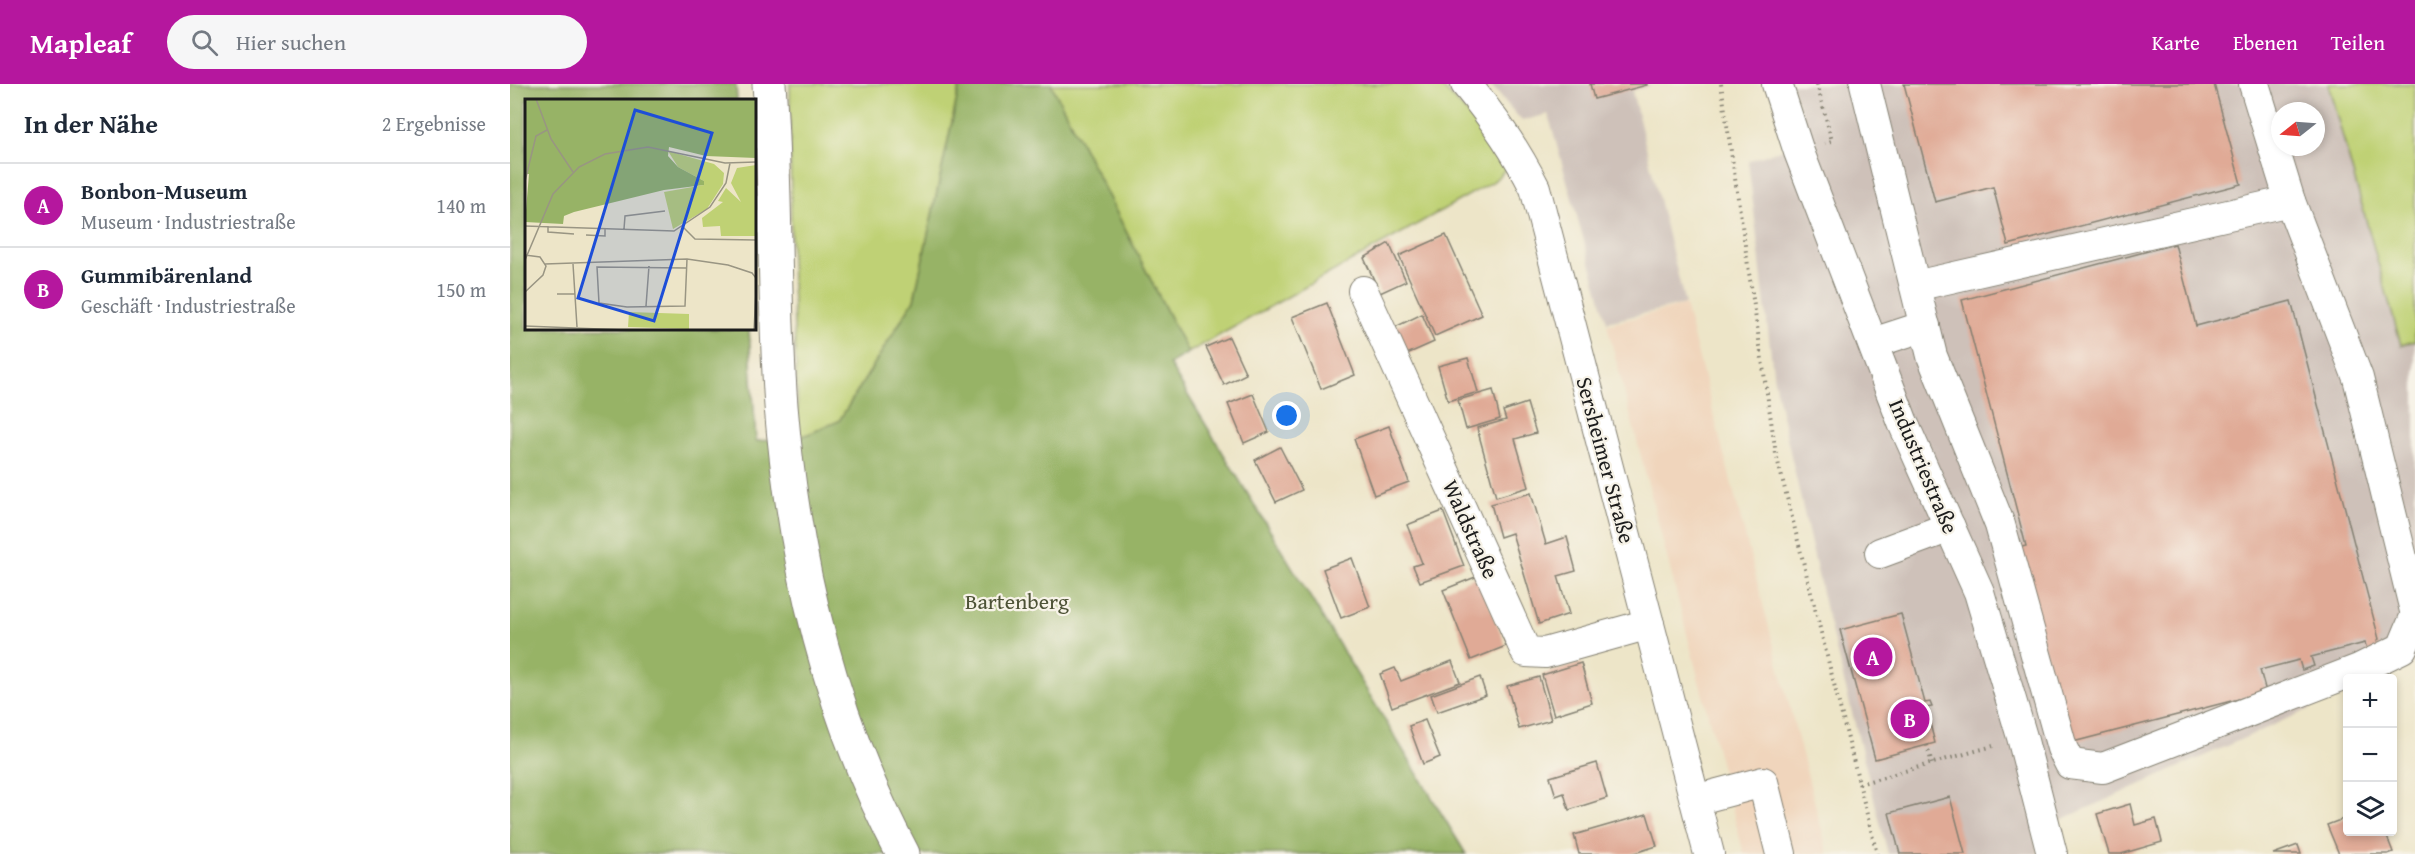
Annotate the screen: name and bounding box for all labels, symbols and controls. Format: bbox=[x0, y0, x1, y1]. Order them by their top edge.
search box bbox=[167, 15, 587, 69]
text: Mapleaf bbox=[30, 22, 131, 63]
icon: search bbox=[188, 26, 221, 59]
text: Hier suchen bbox=[236, 26, 346, 58]
text: Karte bbox=[2152, 27, 2200, 58]
text: Ebenen bbox=[2233, 27, 2298, 58]
text: Teilen bbox=[2331, 27, 2385, 58]
inset map bbox=[525, 99, 756, 330]
north arrow bbox=[2271, 102, 2325, 156]
text: In der Nähe bbox=[24, 104, 158, 143]
text: 2 Ergebnisse bbox=[382, 109, 486, 138]
text: Bonbon-Museum bbox=[81, 175, 247, 207]
text: A bbox=[37, 191, 50, 220]
text: 140 m bbox=[436, 191, 486, 220]
text: Museum · Industriestraße bbox=[81, 207, 296, 236]
text: Gummibärenland bbox=[81, 259, 252, 291]
text: B bbox=[37, 275, 50, 304]
text: 150 m bbox=[436, 275, 486, 304]
text: Geschäft · Industriestraße bbox=[81, 291, 296, 320]
street label: Sersheimer Straße bbox=[1568, 373, 1644, 547]
street label: Industriestraße bbox=[1881, 394, 1967, 538]
your location bbox=[1272, 401, 1301, 430]
street label: Waldstraße bbox=[1435, 474, 1507, 584]
park label: Bartenberg bbox=[965, 585, 1069, 617]
pin: A bbox=[1854, 634, 1892, 680]
map controls bbox=[2343, 674, 2397, 836]
button: + bbox=[2343, 674, 2397, 728]
pin: B bbox=[1890, 696, 1930, 742]
button: − bbox=[2343, 728, 2397, 782]
button: layers bbox=[2343, 782, 2397, 836]

